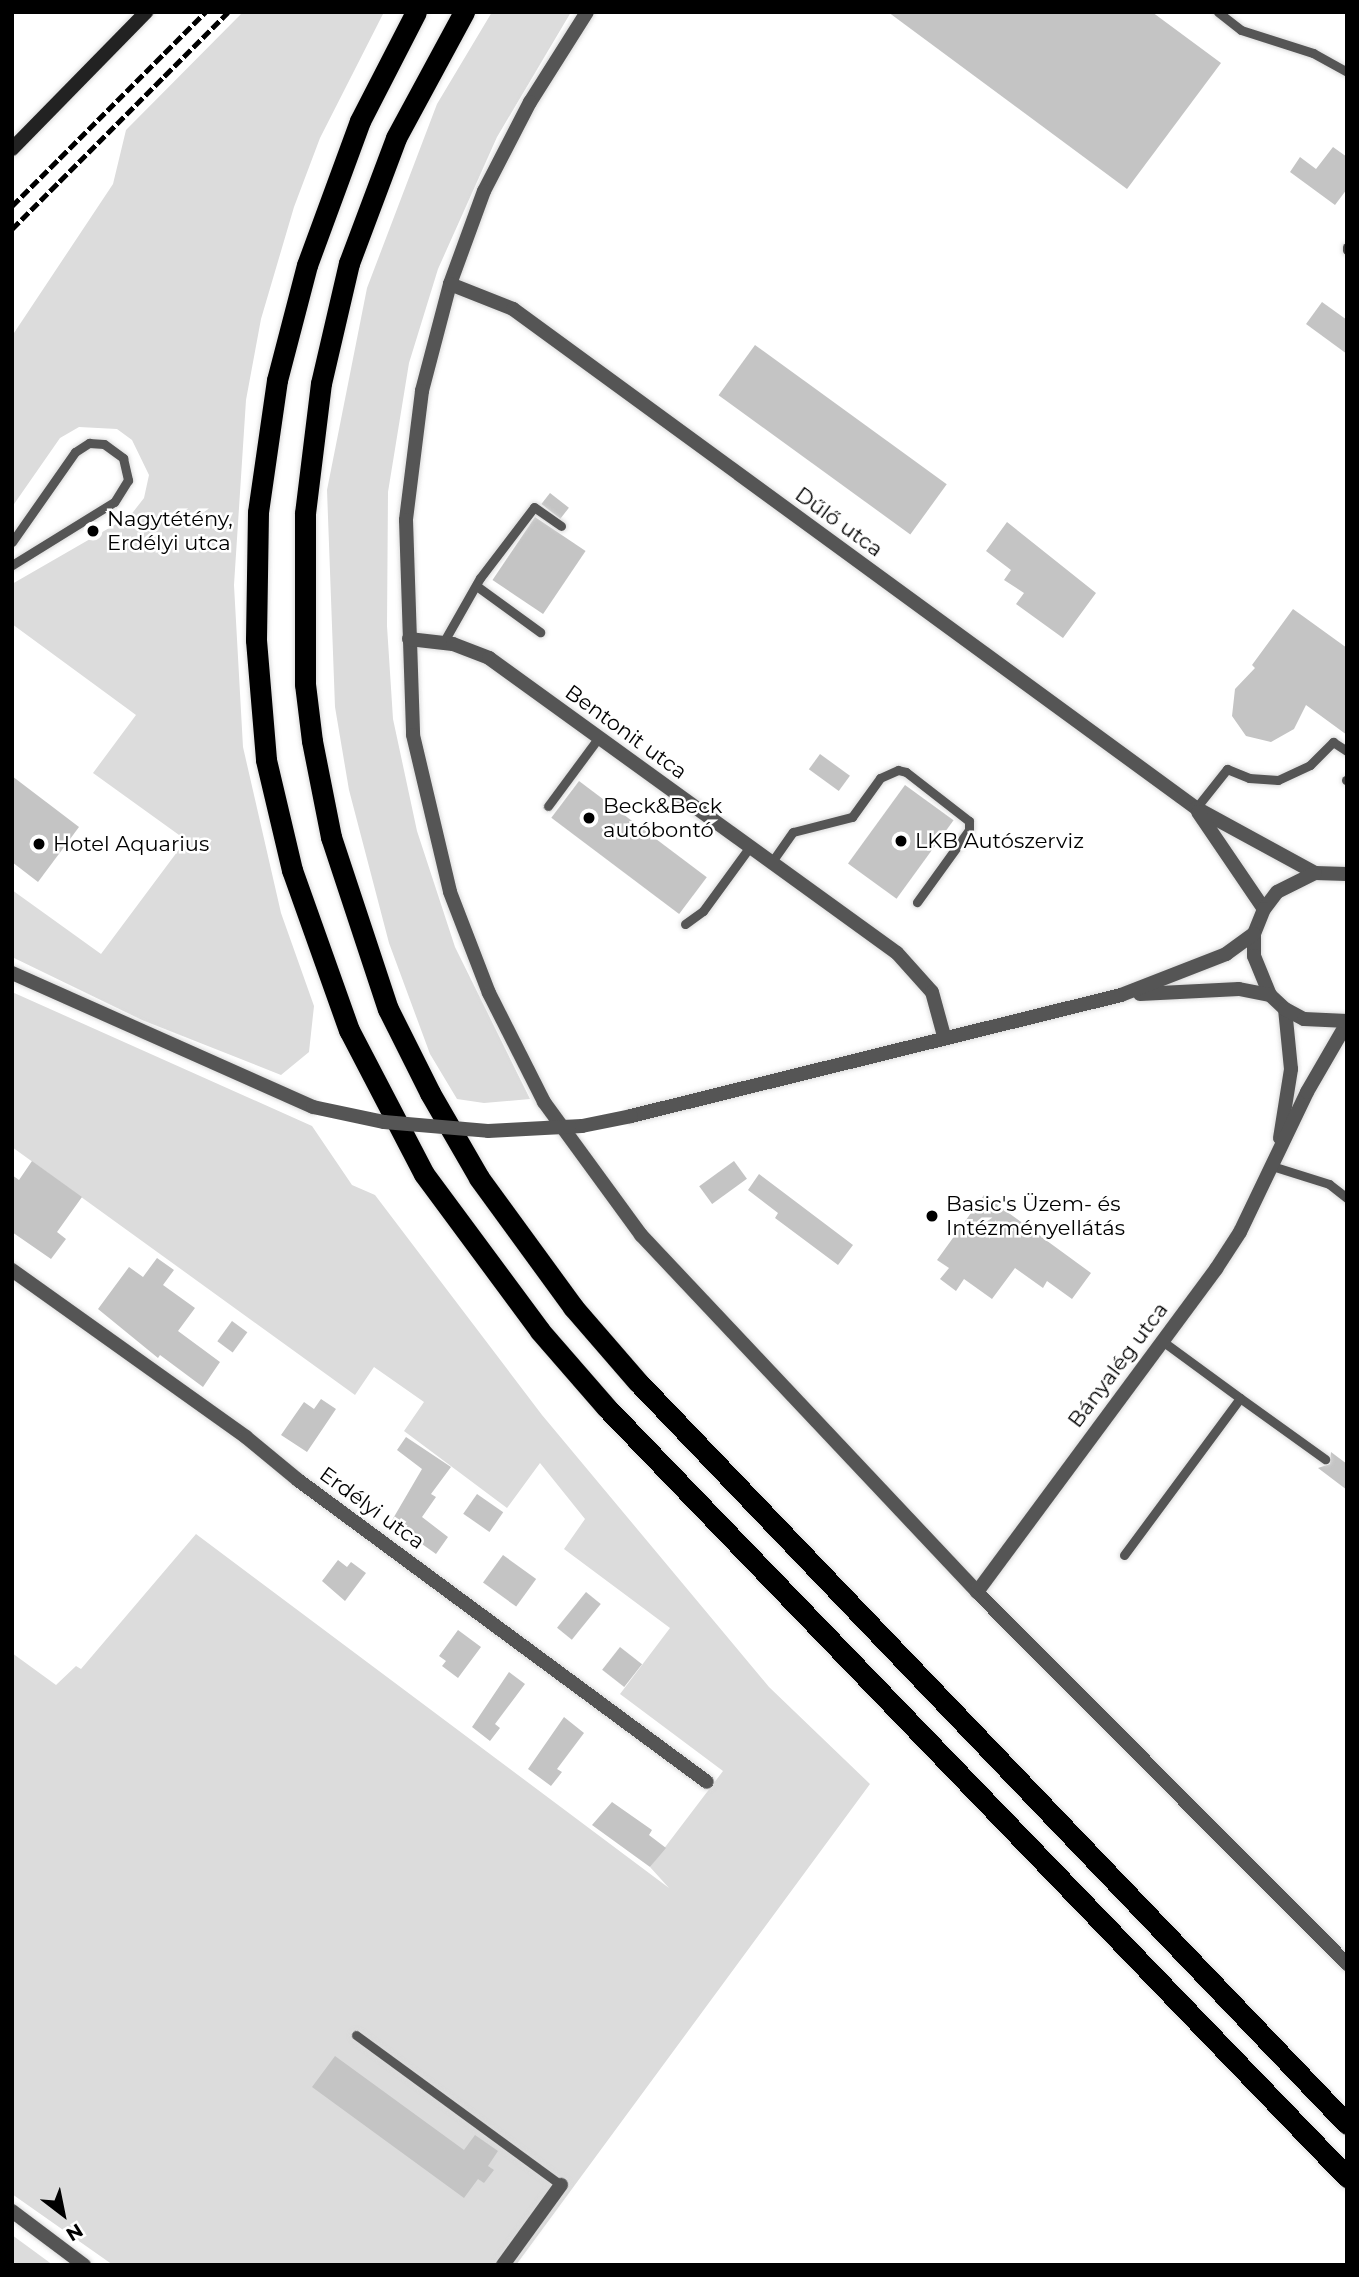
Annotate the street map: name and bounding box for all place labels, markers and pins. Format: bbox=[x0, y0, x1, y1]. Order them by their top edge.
place label: Nagytétény, Erdélyi utca bbox=[107, 506, 233, 556]
marker: Nagytétény, Erdélyi utca bbox=[85, 523, 101, 539]
place label: Beck&Beck autóbontó bbox=[603, 793, 722, 843]
marker: Beck&Beck autóbontó bbox=[581, 810, 597, 826]
place label: LKB Autószerviz bbox=[915, 828, 1084, 854]
place label: Hotel Aquarius bbox=[53, 831, 209, 857]
marker: LKB Autószerviz bbox=[893, 833, 909, 849]
marker: Hotel Aquarius bbox=[31, 836, 47, 852]
place label: Basic's Üzem- és Intézményellátás bbox=[946, 1191, 1125, 1241]
marker: Basic's Üzem- és Intézményellátás bbox=[924, 1208, 940, 1224]

